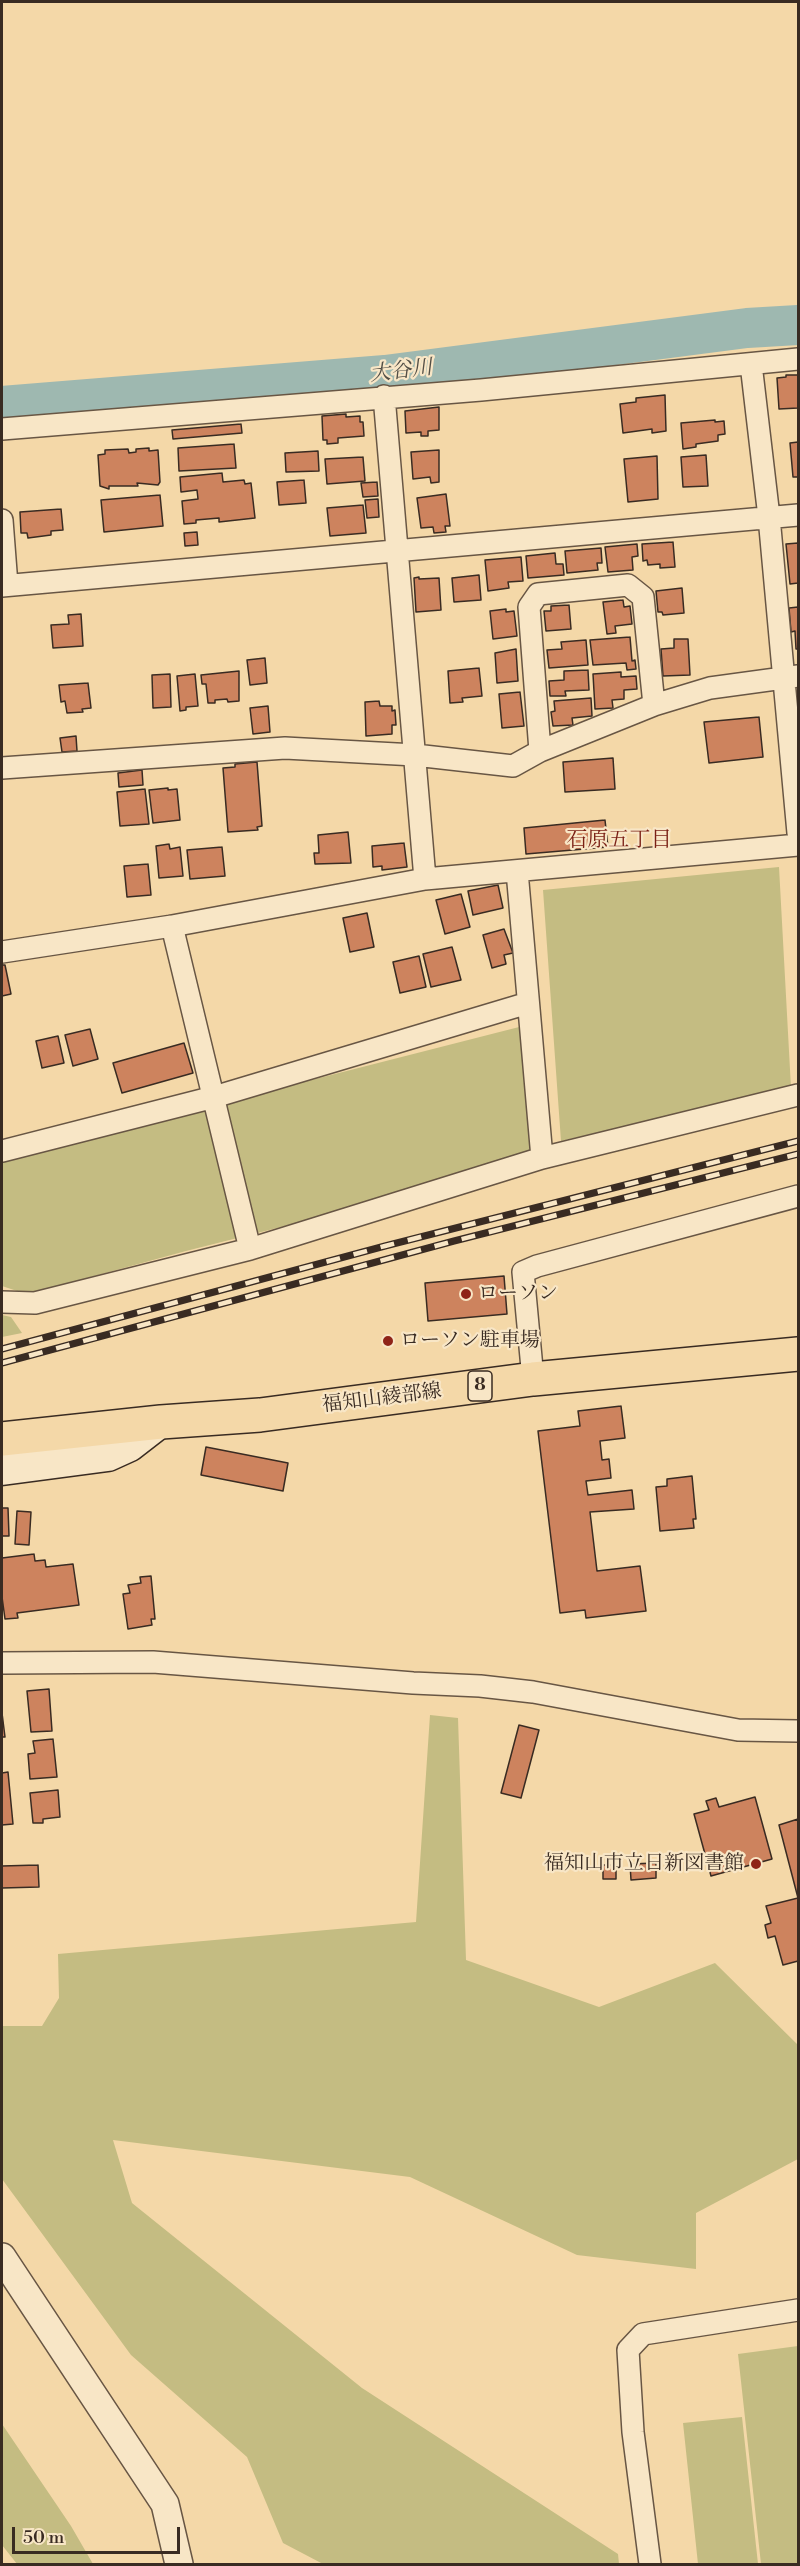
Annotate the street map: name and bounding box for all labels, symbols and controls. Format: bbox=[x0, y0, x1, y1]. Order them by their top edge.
water label: 大谷川 bbox=[368, 356, 434, 388]
district label: 石原五丁目 bbox=[567, 828, 671, 854]
place label: ローソン bbox=[478, 1282, 558, 1306]
marker: ローソン bbox=[459, 1287, 473, 1301]
place label: ローソン駐車場 bbox=[400, 1329, 540, 1353]
marker: ローソン駐車場 bbox=[381, 1334, 395, 1348]
road number: 8 bbox=[468, 1371, 492, 1401]
street label: 福知山綾部線 bbox=[321, 1380, 443, 1418]
place label: 福知山市立日新図書館 bbox=[544, 1852, 744, 1876]
marker: 福知山市立日新図書館 bbox=[749, 1857, 763, 1871]
scale bar bbox=[15, 2515, 183, 2553]
text: 50 m bbox=[23, 2526, 64, 2549]

